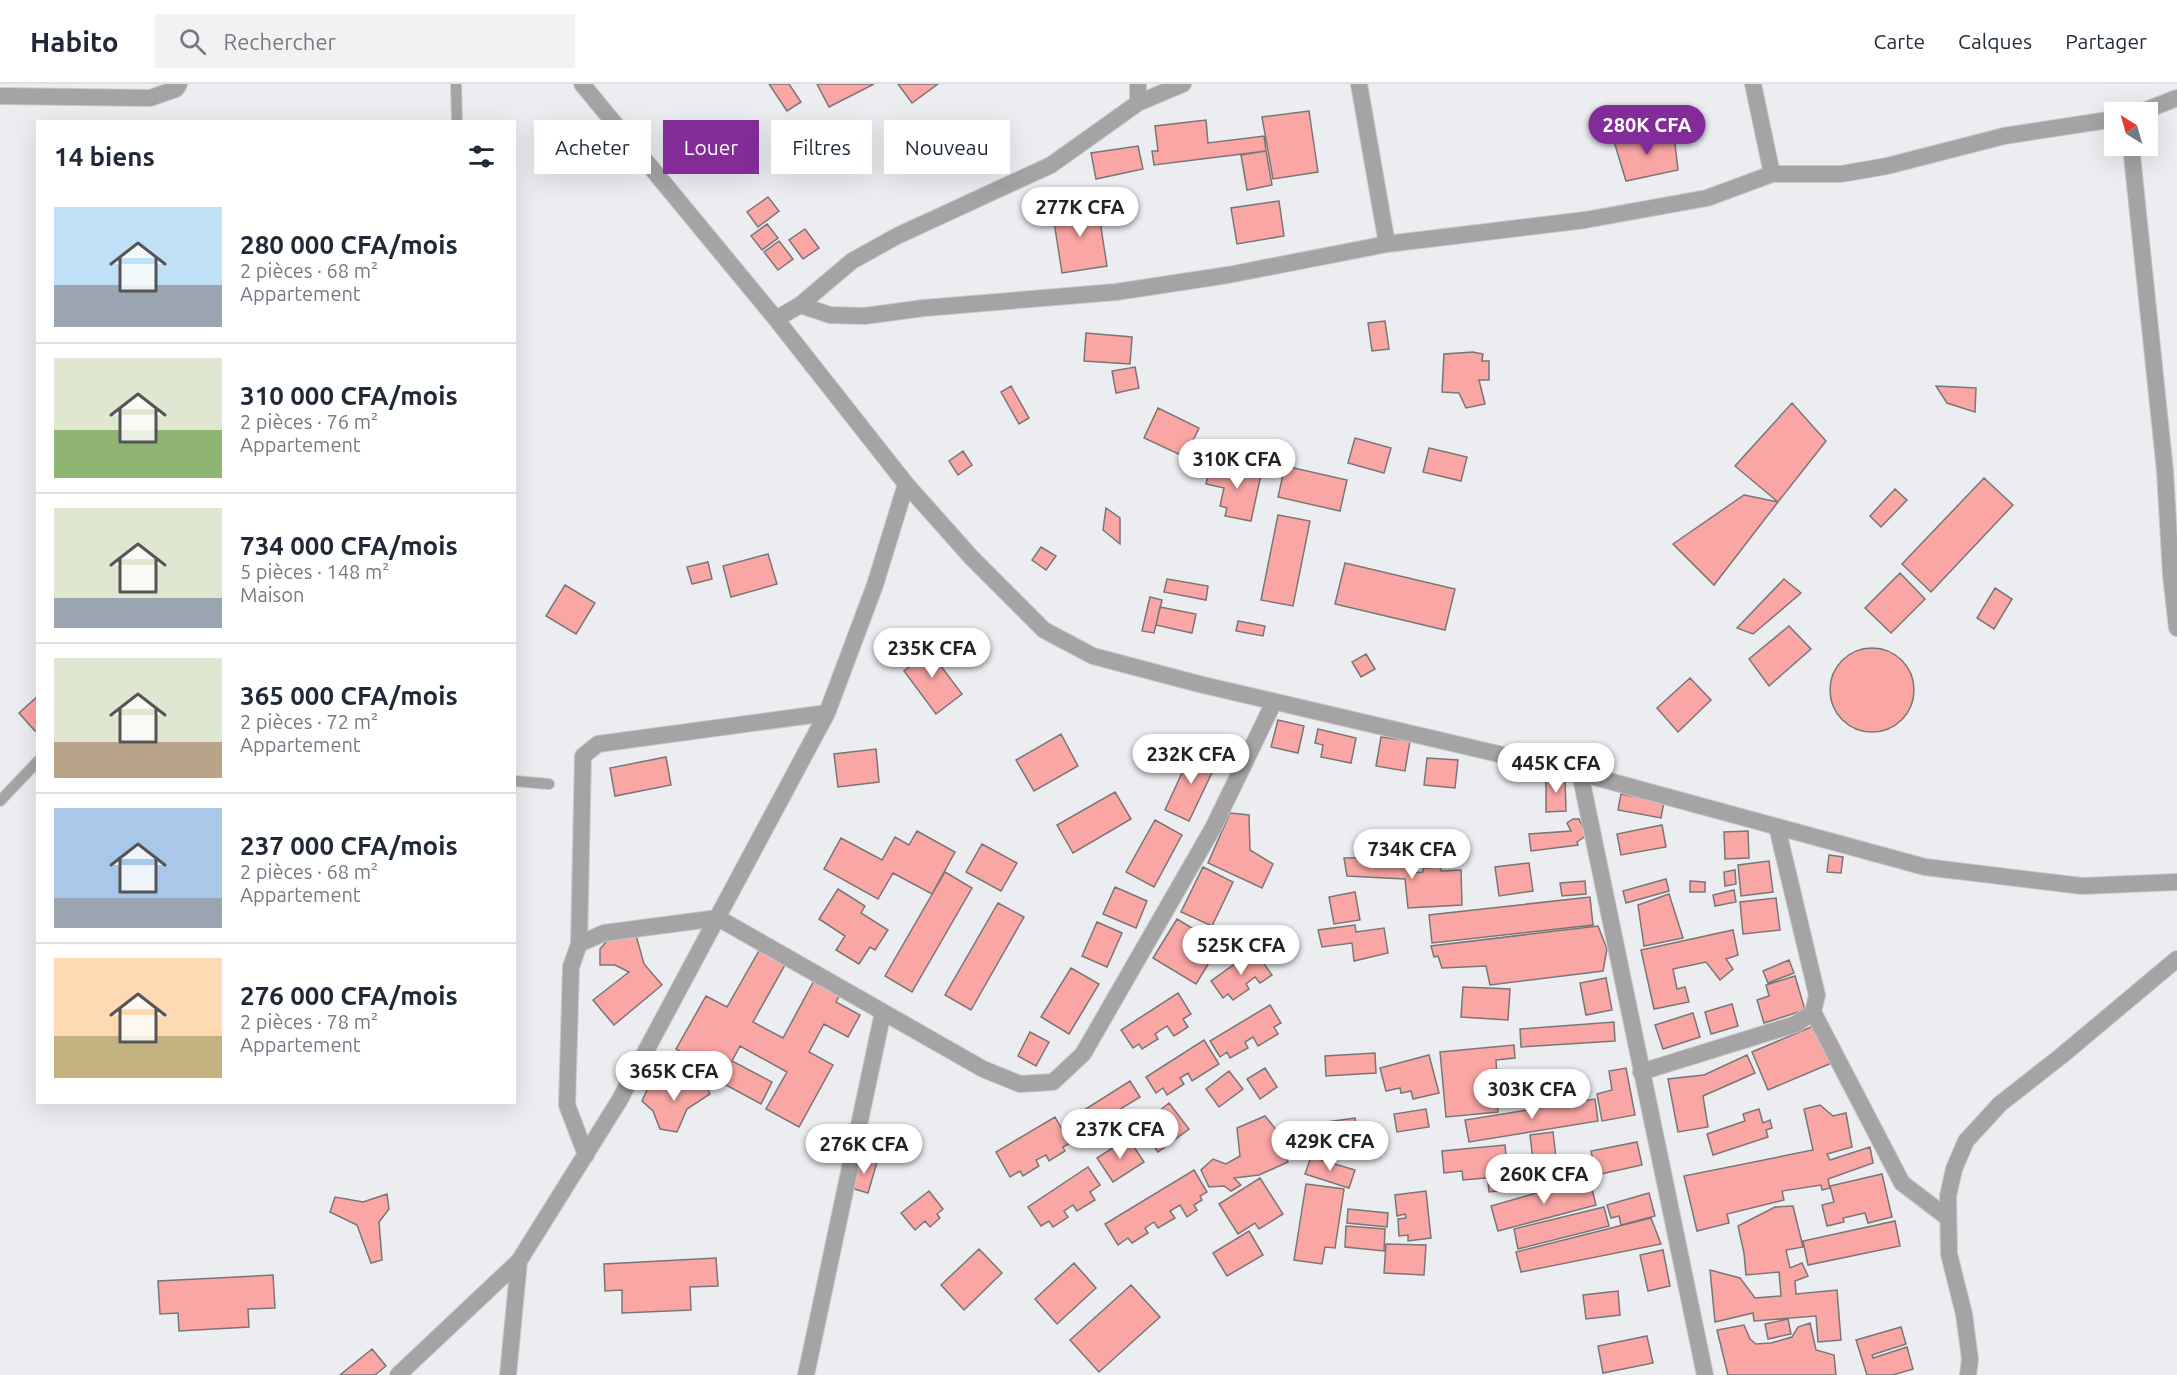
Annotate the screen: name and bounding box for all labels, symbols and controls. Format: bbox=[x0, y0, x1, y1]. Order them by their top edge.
search box bbox=[155, 14, 575, 68]
icon: search bbox=[176, 25, 209, 58]
text: Habito bbox=[30, 26, 119, 57]
text: Rechercher bbox=[224, 29, 336, 54]
text: Carte bbox=[1874, 29, 1925, 53]
text: Calques bbox=[1958, 29, 2032, 53]
text: Partager bbox=[2065, 29, 2147, 53]
north arrow bbox=[2104, 102, 2158, 156]
map controls bbox=[2104, 102, 2158, 156]
pin: 280K CFA bbox=[1585, 105, 1709, 156]
text: 280K CFA bbox=[1602, 113, 1692, 136]
chip: Acheter bbox=[534, 120, 651, 174]
chip: Louer bbox=[663, 120, 759, 174]
chip: Filtres bbox=[771, 120, 872, 174]
chip: Nouveau bbox=[884, 120, 1010, 174]
icon: filters bbox=[465, 140, 498, 173]
text: 14 biens bbox=[54, 142, 155, 171]
pin: 277K CFA bbox=[1018, 187, 1142, 238]
text: 277K CFA bbox=[1035, 195, 1125, 218]
text: 280 000 CFA/mois bbox=[240, 230, 458, 259]
icon: home bbox=[102, 231, 174, 303]
text: 2 pièces · 68 m² bbox=[240, 259, 378, 282]
text: Appartement bbox=[240, 282, 361, 305]
text: 310 000 CFA/mois bbox=[240, 381, 458, 410]
icon: home bbox=[102, 382, 174, 454]
text: 2 pièces · 76 m² bbox=[240, 410, 378, 433]
text: Appartement bbox=[240, 433, 361, 456]
pin: 310K CFA bbox=[1175, 439, 1299, 490]
text: 310K CFA bbox=[1192, 447, 1282, 470]
text: 734 000 CFA/mois bbox=[240, 531, 458, 560]
icon: home bbox=[102, 532, 174, 604]
text: 5 pièces · 148 m² bbox=[240, 560, 389, 583]
text: Maison bbox=[240, 583, 304, 606]
pin: 235K CFA bbox=[870, 628, 994, 679]
text: 235K CFA bbox=[887, 636, 977, 659]
text: 365 000 CFA/mois bbox=[240, 681, 458, 710]
icon: home bbox=[102, 682, 174, 754]
text: 2 pièces · 72 m² bbox=[240, 710, 378, 733]
text: Appartement bbox=[240, 733, 361, 756]
pin: 232K CFA bbox=[1129, 734, 1253, 785]
text: 232K CFA bbox=[1146, 742, 1236, 765]
pin: 445K CFA bbox=[1494, 743, 1618, 794]
text: 445K CFA bbox=[1511, 751, 1601, 774]
pin: 734K CFA bbox=[1350, 829, 1474, 880]
text: 237 000 CFA/mois bbox=[240, 831, 458, 860]
icon: home bbox=[102, 832, 174, 904]
text: 734K CFA bbox=[1367, 837, 1457, 860]
text: 2 pièces · 68 m² bbox=[240, 860, 378, 883]
text: Appartement bbox=[240, 883, 361, 906]
pin: 525K CFA bbox=[1179, 925, 1303, 976]
text: 525K CFA bbox=[1196, 933, 1286, 956]
text: 276 000 CFA/mois bbox=[240, 981, 458, 1010]
icon: home bbox=[102, 982, 174, 1054]
text: 2 pièces · 78 m² bbox=[240, 1010, 378, 1033]
text: Appartement bbox=[240, 1033, 361, 1056]
pin: 365K CFA bbox=[612, 1051, 736, 1102]
text: 365K CFA bbox=[629, 1059, 719, 1082]
pin: 303K CFA bbox=[1470, 1069, 1594, 1120]
text: 303K CFA bbox=[1487, 1077, 1577, 1100]
pin: 237K CFA bbox=[1058, 1109, 1182, 1160]
text: 237K CFA bbox=[1075, 1117, 1165, 1140]
pin: 429K CFA bbox=[1268, 1121, 1392, 1172]
pin: 276K CFA bbox=[802, 1124, 926, 1175]
text: 429K CFA bbox=[1285, 1129, 1375, 1152]
text: 276K CFA bbox=[819, 1132, 909, 1155]
pin: 260K CFA bbox=[1482, 1154, 1606, 1205]
text: 260K CFA bbox=[1499, 1162, 1589, 1185]

